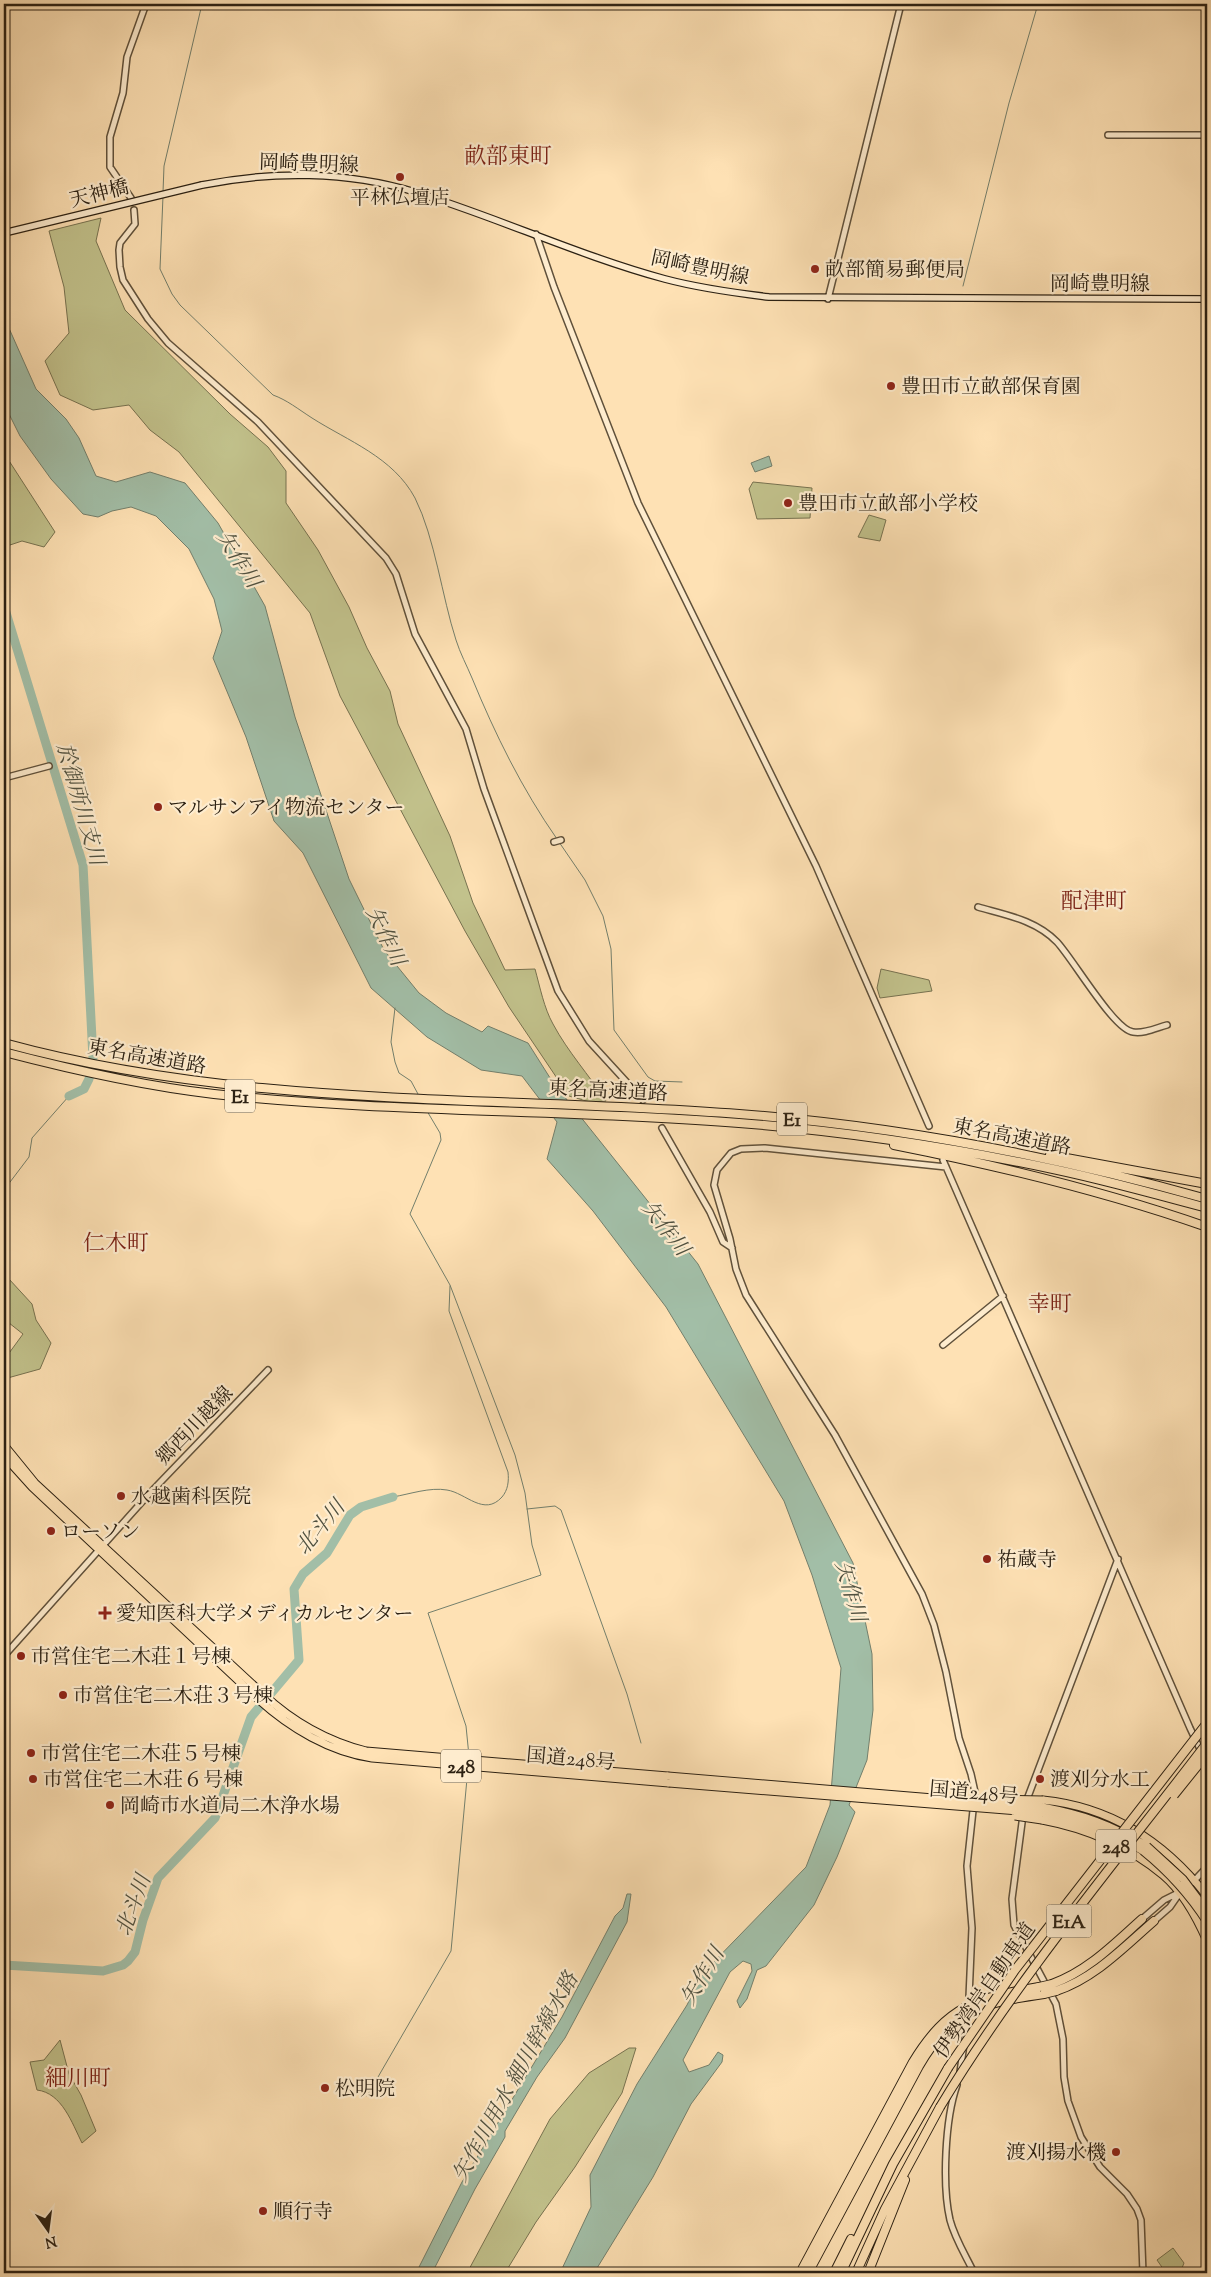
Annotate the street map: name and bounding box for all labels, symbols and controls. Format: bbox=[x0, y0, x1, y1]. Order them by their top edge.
district label: 畝部東町 bbox=[464, 142, 552, 174]
street label: 岡崎豊明線 bbox=[258, 149, 359, 182]
marker: 平林仏壇店 bbox=[394, 171, 406, 183]
street label: 天神橋 bbox=[67, 174, 132, 217]
place label: 平林仏壇店 bbox=[350, 185, 450, 214]
street label: 岡崎豊明線 bbox=[648, 245, 751, 294]
place label: 畝部簡易郵便局 bbox=[825, 257, 965, 286]
marker: 畝部簡易郵便局 bbox=[809, 263, 821, 275]
street label: 岡崎豊明線 bbox=[1050, 271, 1150, 300]
place label: 豊田市立畝部保育園 bbox=[901, 374, 1081, 403]
marker: 豊田市立畝部保育園 bbox=[885, 380, 897, 392]
place label: 豊田市立畝部小学校 bbox=[798, 491, 978, 520]
marker: 豊田市立畝部小学校 bbox=[782, 497, 794, 509]
water label: 矢作川 bbox=[208, 525, 268, 596]
water label: 於御所川支川 bbox=[47, 740, 111, 871]
place label: マルサンアイ物流センター bbox=[168, 795, 404, 824]
marker: マルサンアイ物流センター bbox=[152, 801, 164, 813]
district label: 配津町 bbox=[1061, 887, 1127, 919]
water label: 矢作川 bbox=[357, 902, 412, 974]
street label: 東名高速道路 bbox=[85, 1034, 208, 1083]
street label: 東名高速道路 bbox=[547, 1075, 669, 1110]
road number: E1 bbox=[225, 1080, 255, 1112]
road number: E1 bbox=[777, 1102, 807, 1136]
street label: 東名高速道路 bbox=[950, 1113, 1073, 1164]
water label: 矢作川 bbox=[633, 1195, 697, 1265]
district label: 仁木町 bbox=[83, 1229, 149, 1261]
district label: 幸町 bbox=[1028, 1290, 1072, 1322]
street label: 郷西川越線 bbox=[151, 1381, 241, 1473]
place label: 水越歯科医院 bbox=[131, 1484, 251, 1513]
marker: 水越歯科医院 bbox=[115, 1490, 127, 1502]
water label: 北斗川 bbox=[290, 1493, 355, 1562]
place label: ローソン bbox=[61, 1519, 140, 1548]
marker: ローソン bbox=[45, 1525, 57, 1537]
place label: 祐蔵寺 bbox=[997, 1547, 1057, 1576]
marker: 祐蔵寺 bbox=[981, 1553, 993, 1565]
water label: 矢作川 bbox=[826, 1557, 873, 1628]
place label: 愛知医科大学メディカルセンター bbox=[116, 1601, 414, 1630]
marker: 愛知医科大学メディカルセンター bbox=[98, 1606, 112, 1620]
place label: 市営住宅二木荘１号棟 bbox=[31, 1644, 231, 1673]
marker: 市営住宅二木荘１号棟 bbox=[15, 1650, 27, 1662]
place label: 市営住宅二木荘３号棟 bbox=[73, 1683, 273, 1712]
marker: 市営住宅二木荘３号棟 bbox=[57, 1689, 69, 1701]
place label: 市営住宅二木荘５号棟 bbox=[41, 1741, 241, 1770]
street label: 国道248号 bbox=[525, 1742, 617, 1779]
marker: 市営住宅二木荘５号棟 bbox=[25, 1747, 37, 1759]
road number: 248 bbox=[441, 1750, 481, 1782]
place label: 市営住宅二木荘６号棟 bbox=[43, 1767, 243, 1796]
place label: 渡刈分水工 bbox=[1050, 1767, 1150, 1796]
marker: 市営住宅二木荘６号棟 bbox=[27, 1773, 39, 1785]
marker: 渡刈分水工 bbox=[1034, 1773, 1046, 1785]
street label: 国道248号 bbox=[928, 1776, 1020, 1813]
place label: 岡崎市水道局二木浄水場 bbox=[120, 1793, 340, 1822]
marker: 岡崎市水道局二木浄水場 bbox=[104, 1799, 116, 1811]
road number: 248 bbox=[1096, 1830, 1136, 1862]
water label: 北斗川 bbox=[110, 1869, 160, 1940]
road number: E1A bbox=[1046, 1904, 1092, 1938]
street label: 伊勢湾岸自動車道 bbox=[928, 1918, 1044, 2065]
water label: 矢作川 bbox=[675, 1941, 734, 2012]
water label: 矢作川用水 細川幹線水路 bbox=[447, 1966, 588, 2188]
district label: 細川町 bbox=[45, 2064, 111, 2096]
place label: 松明院 bbox=[335, 2076, 395, 2105]
marker: 松明院 bbox=[319, 2082, 331, 2094]
place label: 渡刈揚水機 bbox=[1006, 2140, 1106, 2169]
marker: 渡刈揚水機 bbox=[1110, 2146, 1122, 2158]
place label: 順行寺 bbox=[273, 2199, 333, 2228]
north arrow bbox=[22, 2204, 72, 2254]
marker: 順行寺 bbox=[257, 2205, 269, 2217]
text: N bbox=[43, 2230, 59, 2252]

